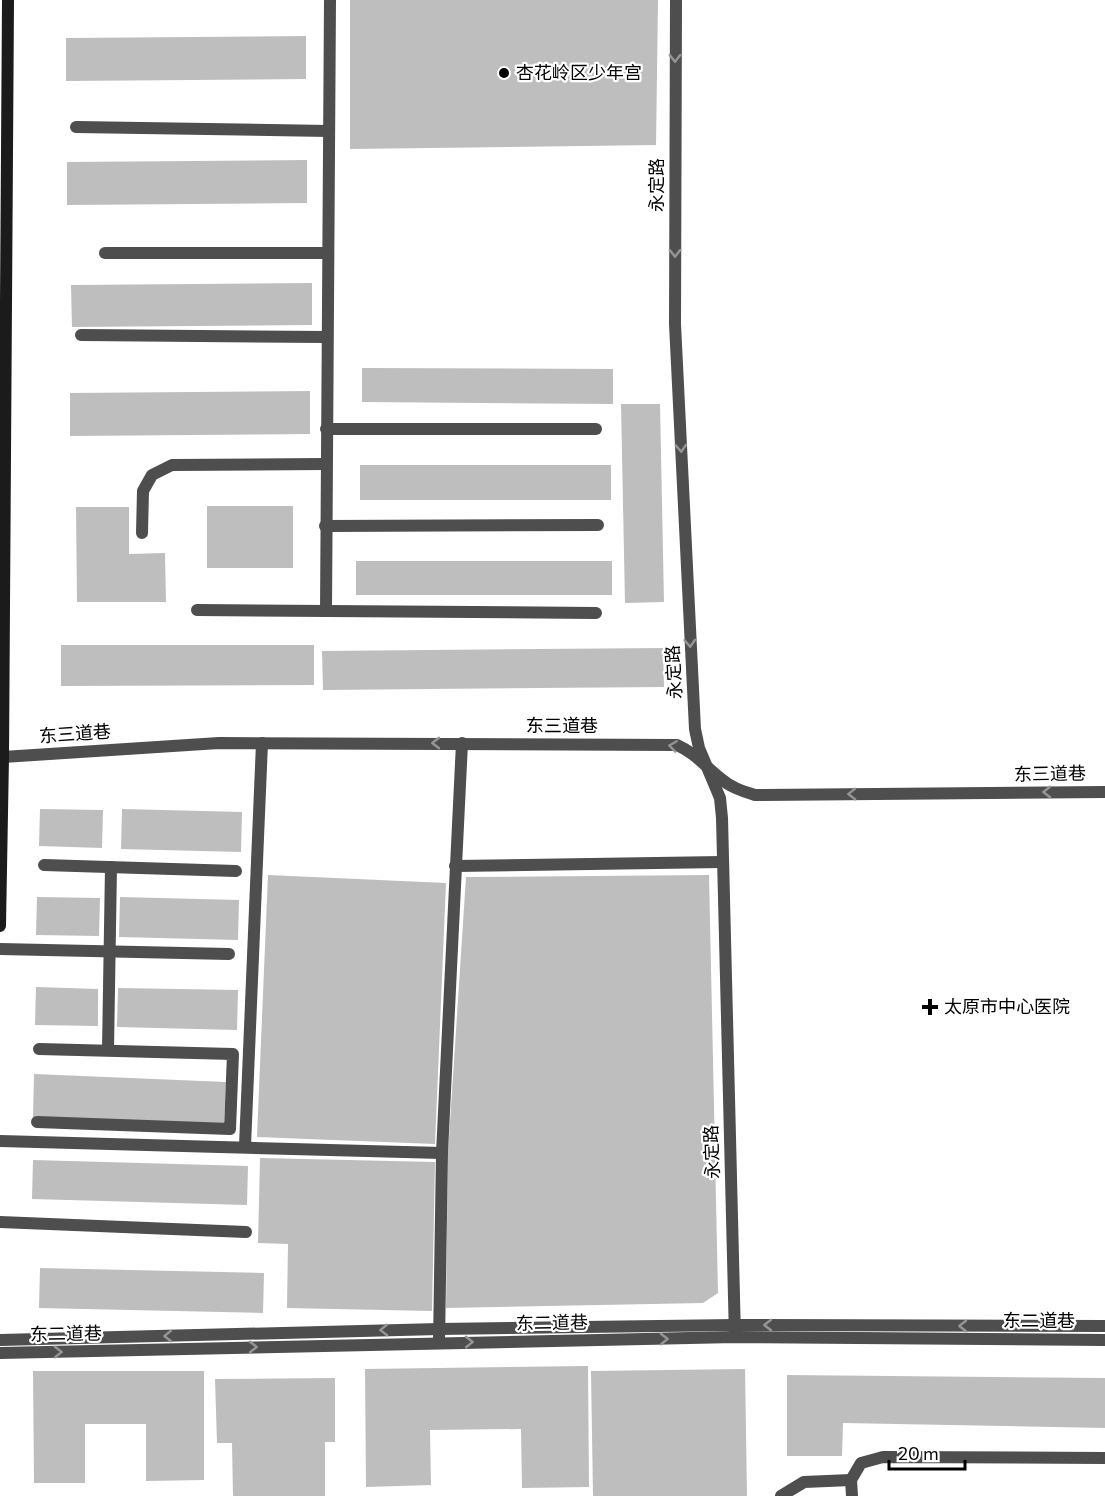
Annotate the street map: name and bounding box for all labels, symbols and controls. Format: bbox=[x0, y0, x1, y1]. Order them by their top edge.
one-way arrow bbox=[669, 54, 681, 63]
place label: 杏花岭区少年宫 bbox=[516, 61, 642, 83]
marker: 杏花岭区少年宫 bbox=[497, 66, 511, 80]
street label: 永定路 bbox=[645, 158, 667, 212]
one-way arrow bbox=[669, 249, 681, 258]
one-way arrow bbox=[674, 444, 687, 453]
one-way arrow bbox=[684, 639, 697, 648]
street label: 永定路 bbox=[661, 645, 685, 700]
street label: 东三道巷 bbox=[526, 714, 598, 736]
street label: 东三道巷 bbox=[38, 720, 112, 746]
one-way arrow bbox=[431, 737, 440, 749]
one-way arrow bbox=[668, 740, 677, 752]
street label: 东三道巷 bbox=[1014, 761, 1086, 785]
one-way arrow bbox=[1042, 786, 1051, 798]
one-way arrow bbox=[847, 788, 856, 800]
place label: 太原市中心医院 bbox=[944, 995, 1070, 1017]
marker: 太原市中心医院 bbox=[921, 998, 939, 1016]
street label: 永定路 bbox=[699, 1125, 723, 1179]
street label: 东二道巷 bbox=[1003, 1309, 1075, 1331]
street label: 东二道巷 bbox=[516, 1310, 588, 1334]
one-way arrow bbox=[763, 1319, 772, 1331]
one-way arrow bbox=[958, 1320, 967, 1332]
street label: 东二道巷 bbox=[30, 1321, 102, 1345]
one-way arrow bbox=[379, 1324, 388, 1337]
one-way arrow bbox=[163, 1329, 172, 1342]
one-way arrow bbox=[660, 1332, 669, 1345]
one-way arrow bbox=[465, 1336, 474, 1348]
one-way arrow bbox=[249, 1341, 258, 1354]
one-way arrow bbox=[54, 1346, 63, 1358]
scale bar bbox=[889, 1433, 966, 1471]
text: 20 m bbox=[898, 1442, 939, 1464]

